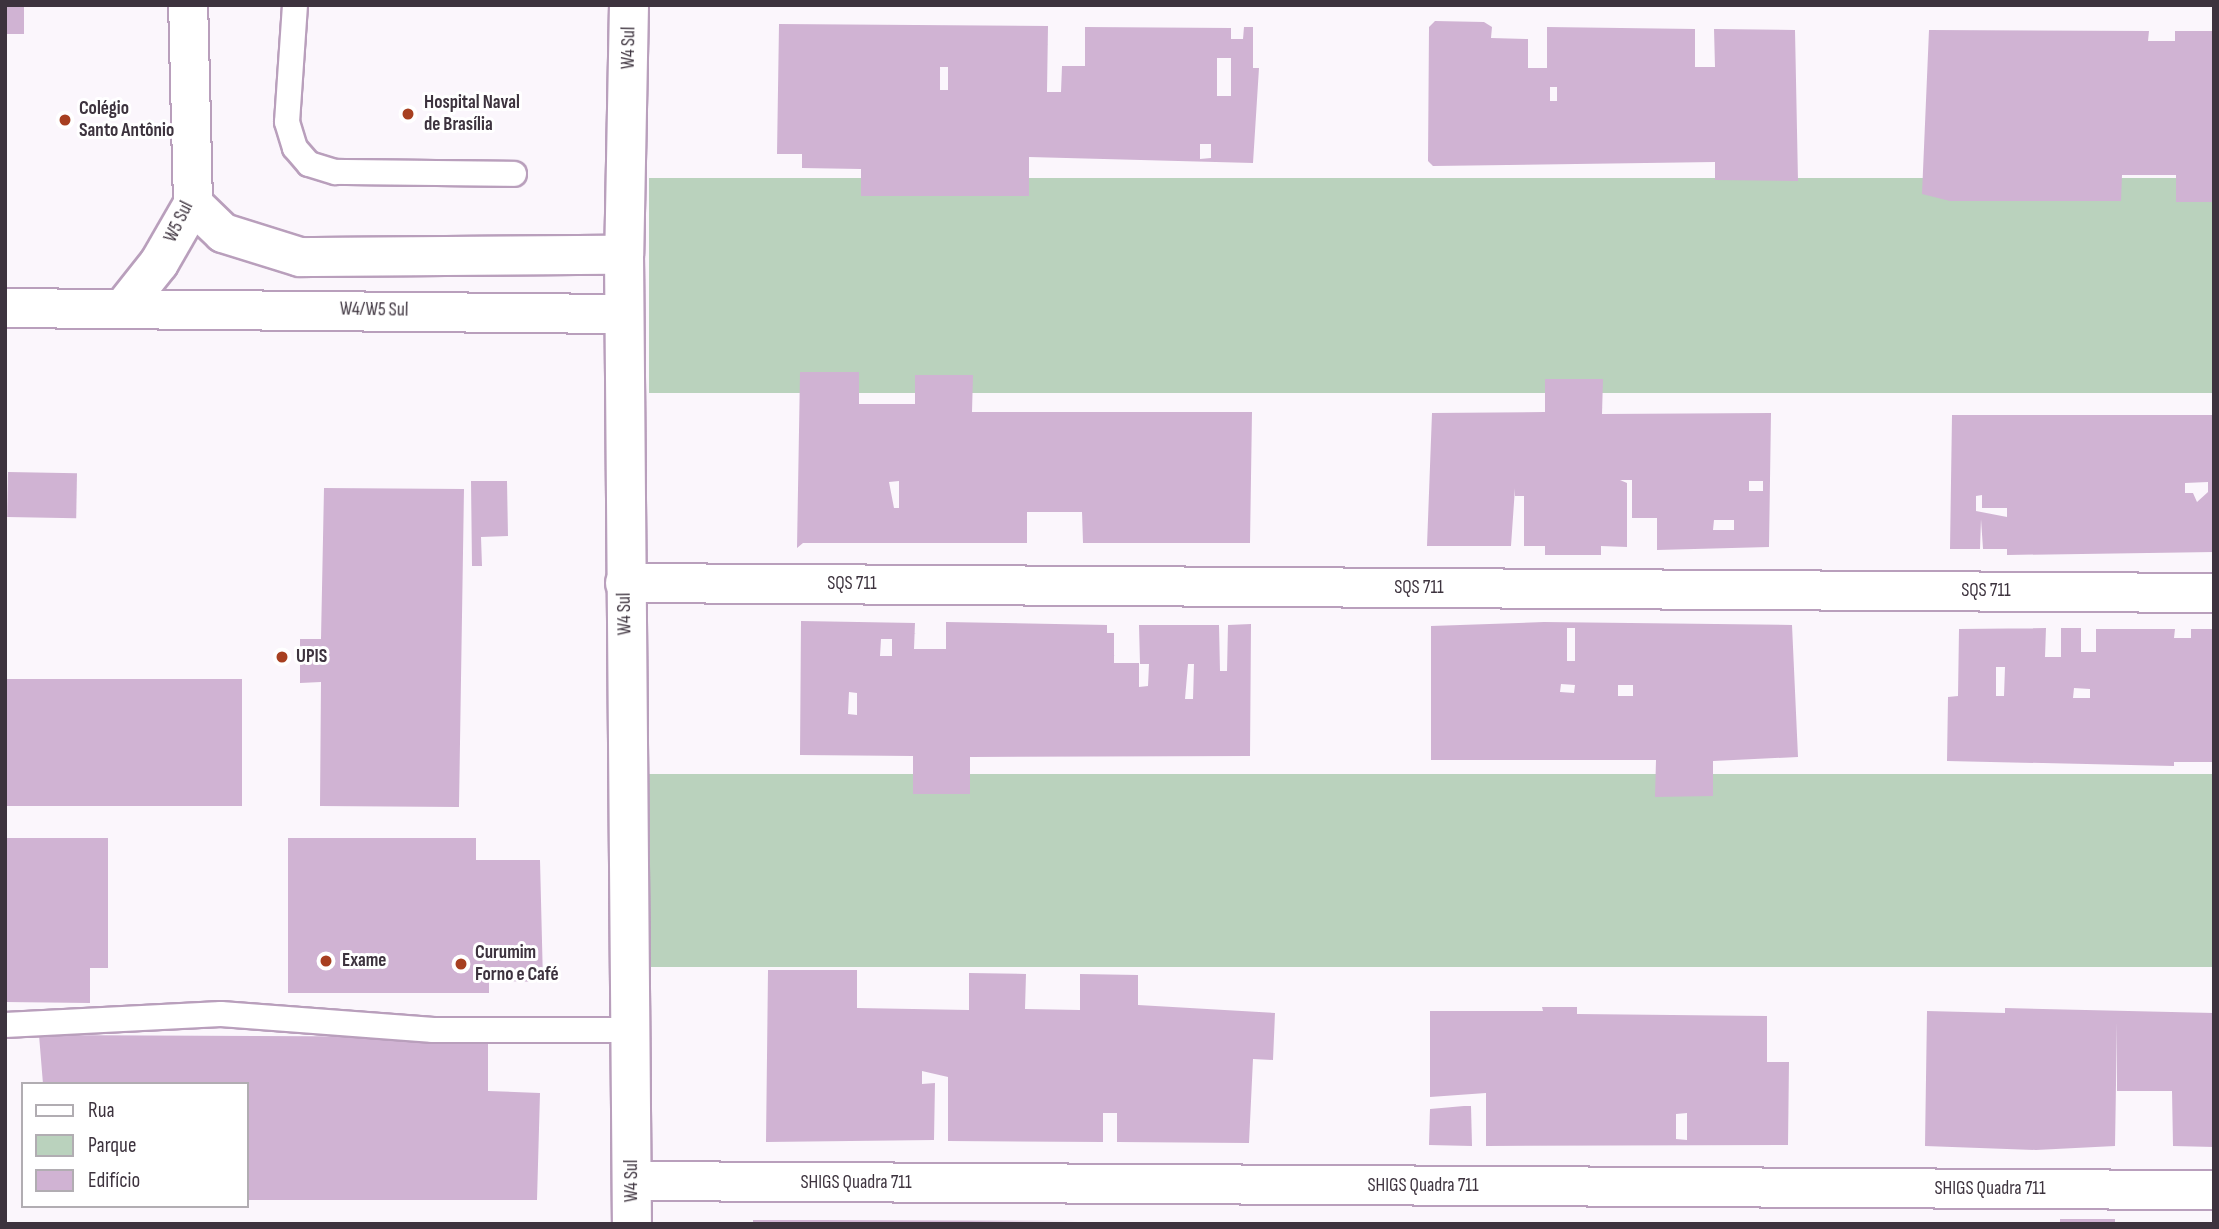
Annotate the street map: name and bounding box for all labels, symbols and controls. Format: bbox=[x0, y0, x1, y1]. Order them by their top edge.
street label: W4 Sul bbox=[617, 27, 641, 69]
place label: Hospital Naval de Brasília bbox=[424, 92, 520, 136]
place label: Colégio Santo Antônio bbox=[79, 98, 174, 142]
marker: Hospital Naval de Brasília bbox=[398, 104, 418, 124]
marker: Colégio Santo Antônio bbox=[57, 112, 73, 128]
street label: W5 Sul bbox=[159, 198, 199, 246]
street label: W4/W5 Sul bbox=[340, 298, 408, 322]
street label: SQS 711 bbox=[827, 573, 877, 595]
street label: SQS 711 bbox=[1394, 577, 1444, 599]
street label: SQS 711 bbox=[1961, 580, 2011, 602]
street label: W4 Sul bbox=[613, 593, 637, 635]
place label: UPIS bbox=[296, 646, 327, 668]
marker: UPIS bbox=[274, 649, 290, 665]
place label: Curumim Forno e Café bbox=[475, 942, 559, 986]
place label: Exame bbox=[342, 950, 386, 972]
marker: Exame bbox=[316, 951, 336, 971]
marker: Curumim Forno e Café bbox=[453, 956, 469, 972]
legend bbox=[21, 1082, 248, 1208]
text: Rua bbox=[88, 1098, 115, 1123]
text: Parque bbox=[88, 1133, 136, 1158]
street label: W4 Sul bbox=[621, 1160, 643, 1202]
text: Edifício bbox=[88, 1168, 140, 1193]
street label: SHIGS Quadra 711 bbox=[800, 1172, 912, 1194]
street label: SHIGS Quadra 711 bbox=[1367, 1175, 1479, 1197]
street label: SHIGS Quadra 711 bbox=[1934, 1178, 2046, 1200]

